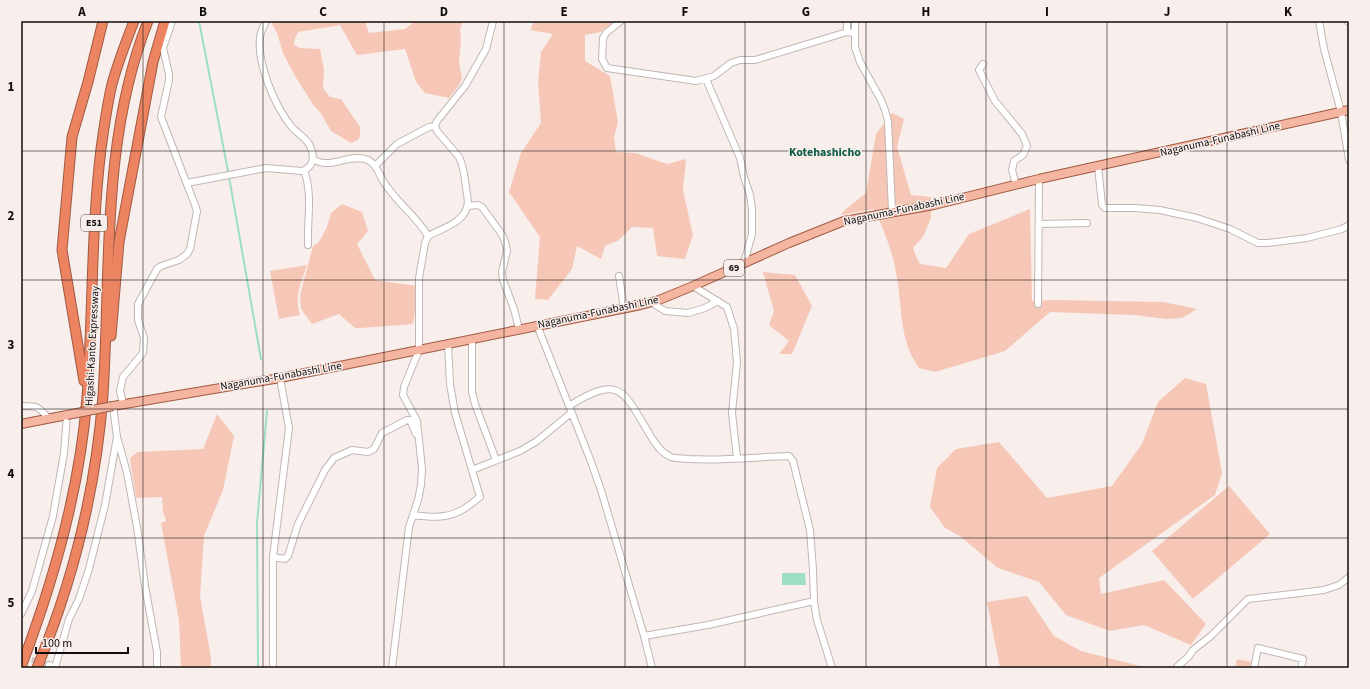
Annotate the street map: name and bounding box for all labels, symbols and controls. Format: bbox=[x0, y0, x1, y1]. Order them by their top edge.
text: A bbox=[77, 3, 86, 21]
text: B bbox=[199, 3, 207, 21]
text: C bbox=[319, 3, 327, 21]
text: D bbox=[440, 3, 448, 21]
text: E bbox=[560, 3, 568, 21]
text: F bbox=[682, 3, 689, 21]
text: G bbox=[802, 3, 810, 21]
text: H bbox=[922, 3, 930, 21]
text: I bbox=[1045, 3, 1049, 21]
text: J bbox=[1164, 3, 1170, 21]
text: K bbox=[1284, 3, 1293, 21]
text: 1 bbox=[8, 78, 15, 96]
street label: Naganuma-Funabashi Line bbox=[1158, 118, 1282, 160]
district label: Kotehashicho bbox=[789, 144, 861, 161]
street label: Naganuma-Funabashi Line bbox=[842, 189, 966, 229]
text: 2 bbox=[8, 207, 15, 225]
road number: E51 bbox=[81, 215, 107, 231]
road number: 69 bbox=[724, 260, 744, 276]
street label: Higashi-Kanto Expressway bbox=[81, 285, 103, 407]
street label: Naganuma-Funabashi Line bbox=[536, 292, 660, 332]
text: 3 bbox=[8, 336, 15, 354]
street label: Naganuma-Funabashi Line bbox=[219, 358, 343, 394]
text: 4 bbox=[8, 465, 15, 483]
text: 5 bbox=[8, 594, 15, 612]
scale bar bbox=[36, 629, 128, 655]
text: 100 m bbox=[42, 635, 72, 652]

